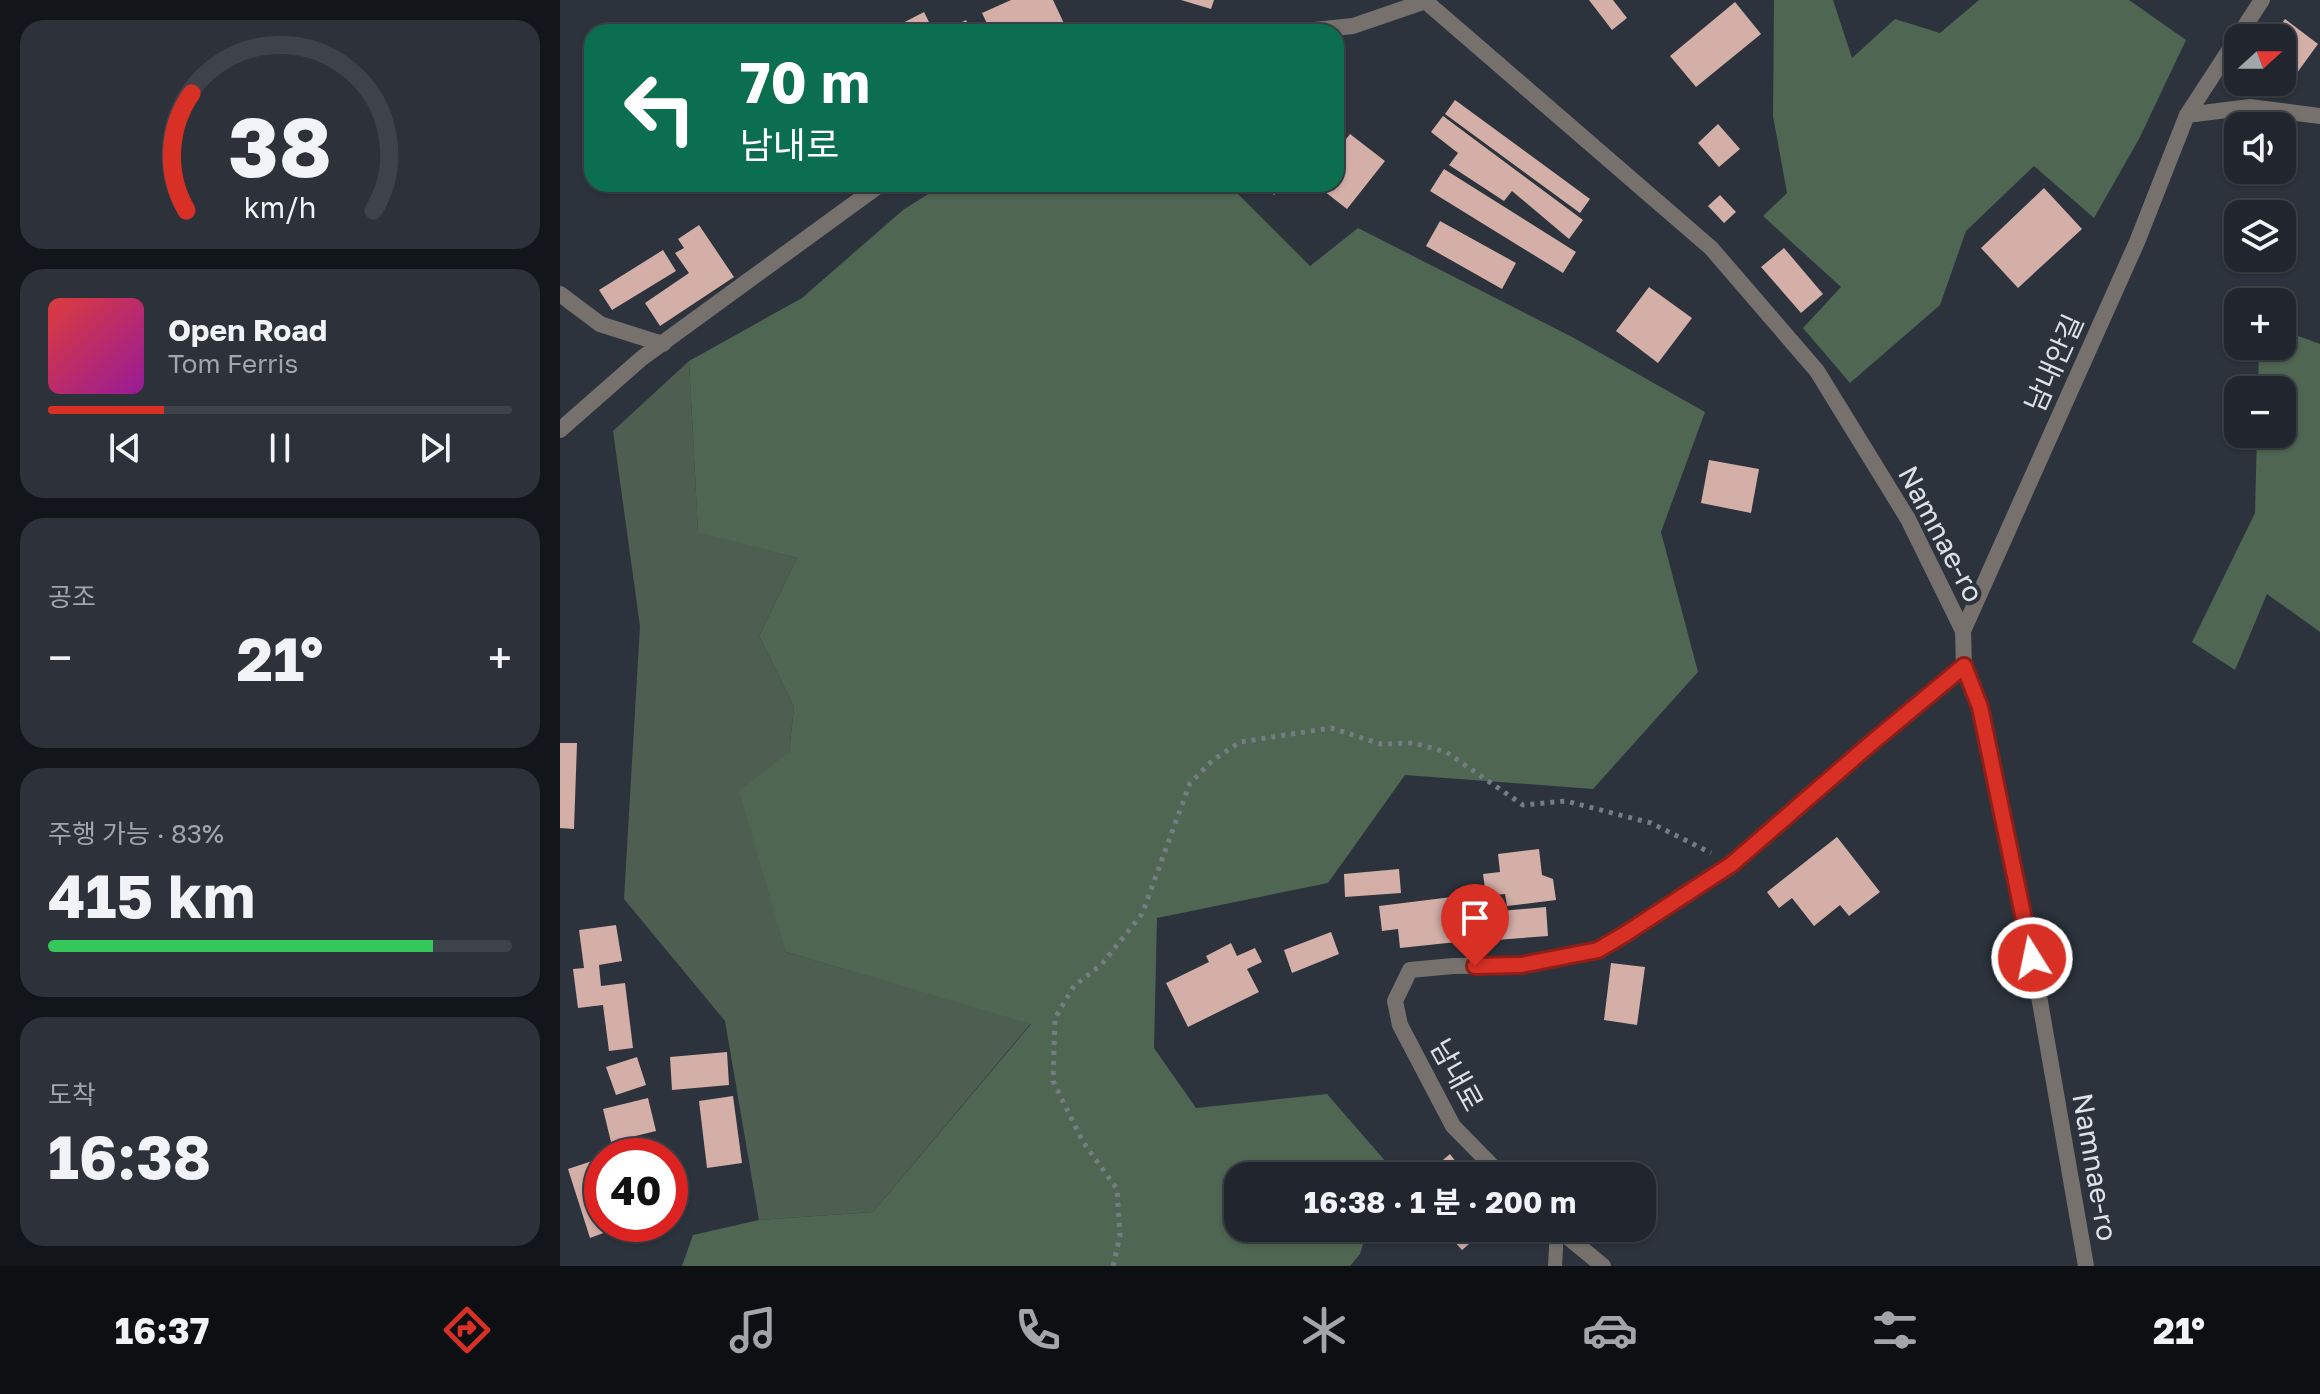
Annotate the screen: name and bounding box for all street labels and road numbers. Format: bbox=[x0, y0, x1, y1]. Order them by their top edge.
street label: 남내안길 bbox=[2018, 309, 2090, 417]
street label: Namnae-ro bbox=[1892, 460, 1991, 607]
street label: 남내로 bbox=[1424, 1033, 1491, 1117]
street label: Namnae-ro bbox=[2066, 1091, 2125, 1243]

